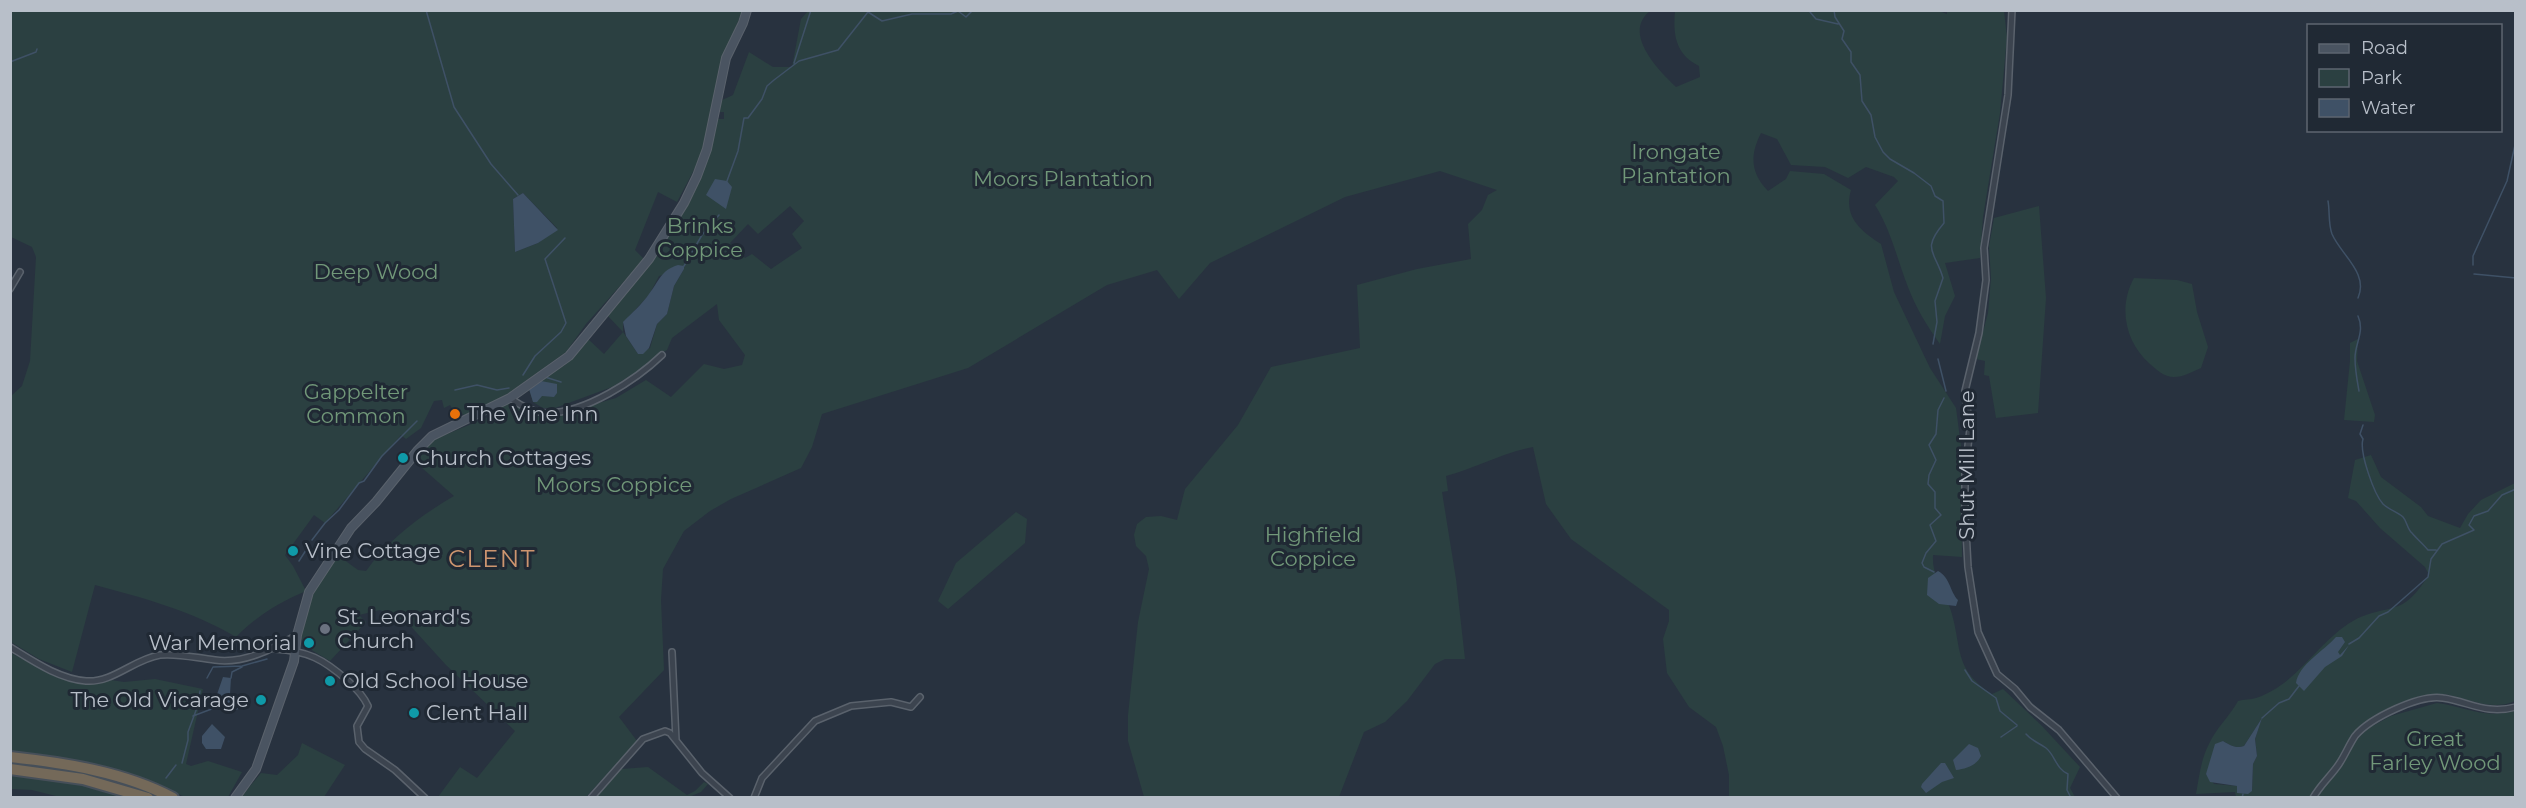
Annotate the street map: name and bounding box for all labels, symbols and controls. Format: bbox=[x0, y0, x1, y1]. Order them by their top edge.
legend bbox=[2307, 24, 2502, 132]
text: Road bbox=[2361, 37, 2408, 59]
text: Park bbox=[2361, 67, 2402, 89]
text: Water bbox=[2361, 97, 2416, 119]
park label: Irongate Plantation bbox=[1621, 139, 1731, 188]
park label: Moors Plantation bbox=[973, 166, 1153, 191]
park label: Brinks Coppice bbox=[657, 213, 743, 262]
park label: Deep Wood bbox=[313, 259, 439, 284]
park label: Gappelter Common bbox=[304, 379, 408, 428]
street label: Shut Mill Lane bbox=[1954, 390, 1979, 540]
place label: The Vine Inn bbox=[467, 401, 599, 426]
marker: The Vine Inn bbox=[448, 407, 462, 421]
place label: Church Cottages bbox=[415, 445, 591, 470]
marker: Church Cottages bbox=[396, 451, 410, 465]
park label: Moors Coppice bbox=[536, 472, 692, 497]
park label: Highfield Coppice bbox=[1265, 522, 1361, 571]
place label: Vine Cottage bbox=[305, 538, 441, 563]
marker: Vine Cottage bbox=[286, 544, 300, 558]
district label: CLENT bbox=[448, 544, 536, 573]
place label: St. Leonard's Church bbox=[337, 604, 470, 653]
marker: St. Leonard's Church bbox=[318, 622, 332, 636]
place label: War Memorial bbox=[148, 630, 297, 655]
marker: War Memorial bbox=[302, 636, 316, 650]
place label: Old School House bbox=[342, 668, 529, 693]
marker: Old School House bbox=[323, 674, 337, 688]
place label: The Old Vicarage bbox=[70, 687, 249, 712]
marker: The Old Vicarage bbox=[254, 693, 268, 707]
place label: Clent Hall bbox=[426, 700, 528, 725]
marker: Clent Hall bbox=[407, 706, 421, 720]
park label: Great Farley Wood bbox=[2369, 726, 2501, 775]

